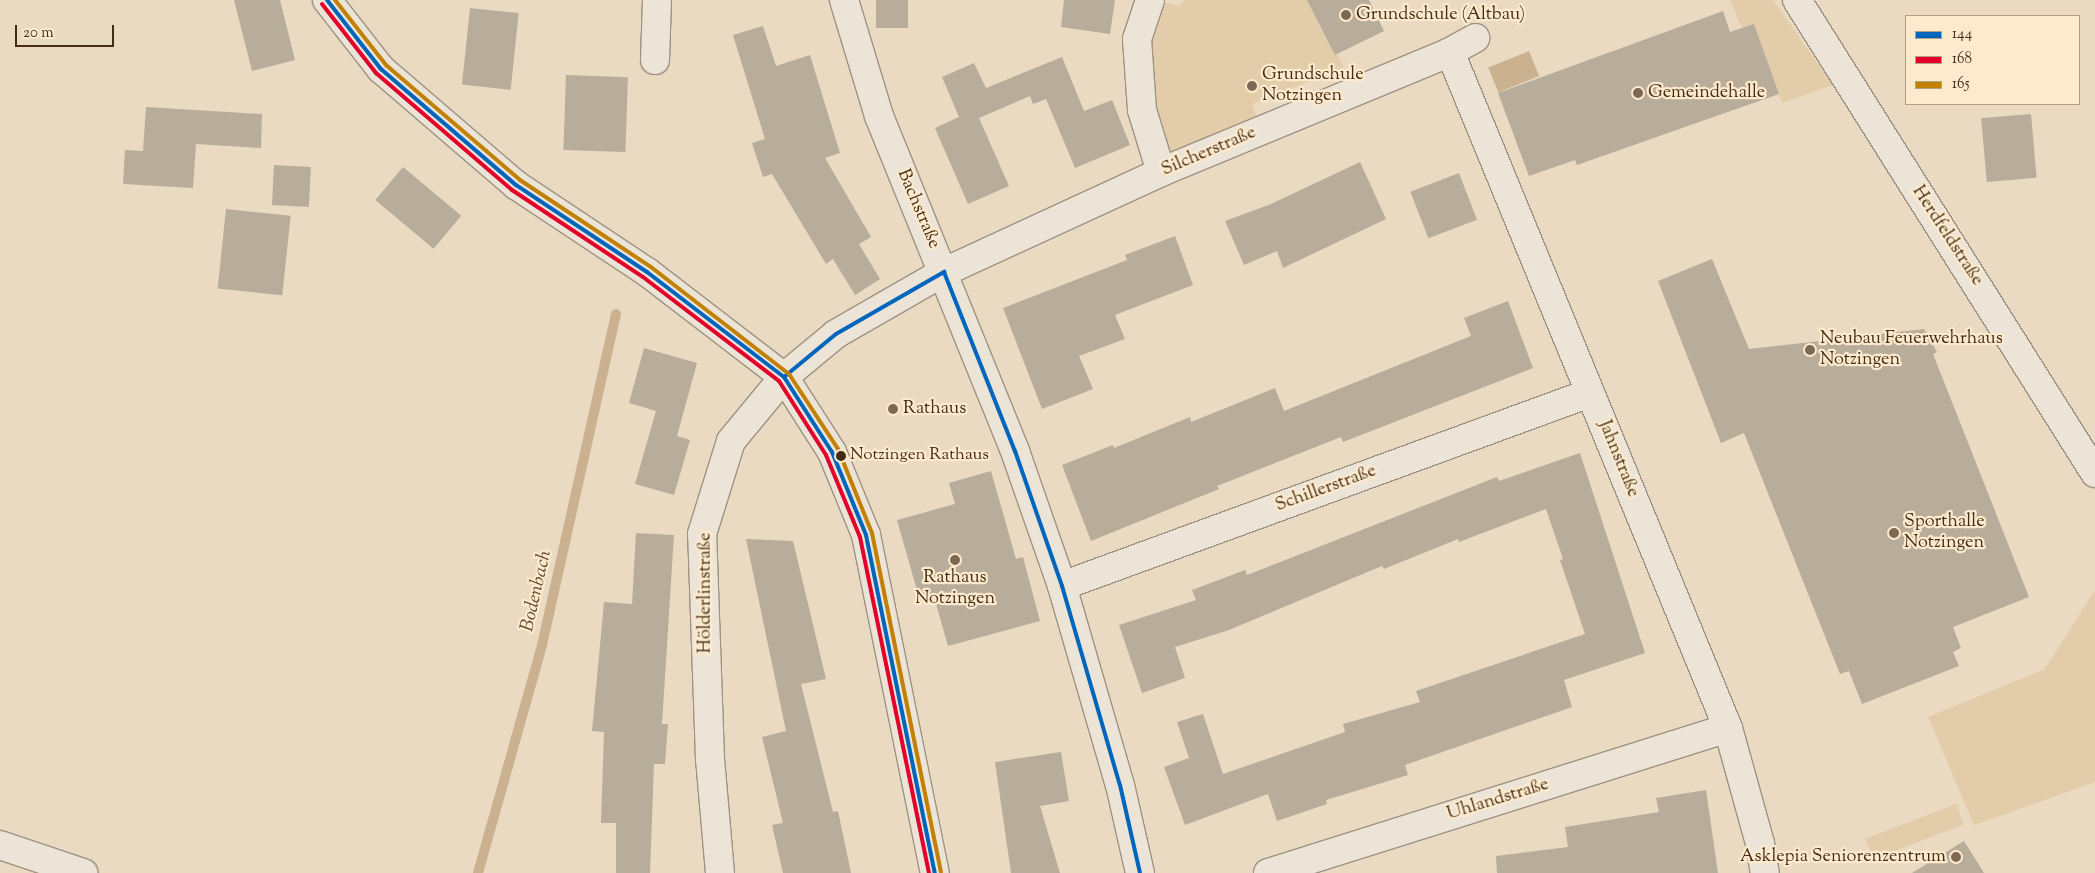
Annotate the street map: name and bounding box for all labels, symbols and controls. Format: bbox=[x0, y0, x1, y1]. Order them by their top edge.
place label: Grundschule (Altbau) bbox=[1356, 4, 1525, 26]
marker: Grundschule (Altbau) bbox=[1340, 9, 1352, 21]
scale bar bbox=[18, 15, 116, 47]
legend bbox=[1905, 15, 2080, 105]
text: 20 m bbox=[23, 23, 54, 44]
text: 144 bbox=[1952, 24, 1972, 45]
text: 168 bbox=[1952, 49, 1972, 70]
place label: Grundschule Notzingen bbox=[1262, 65, 1364, 108]
text: 165 bbox=[1952, 74, 1970, 95]
marker: Grundschule Notzingen bbox=[1246, 80, 1258, 92]
place label: Gemeindehalle bbox=[1648, 82, 1765, 104]
marker: Gemeindehalle bbox=[1632, 87, 1644, 99]
street label: Silcherstraße bbox=[1159, 122, 1259, 182]
street label: Bachstraße bbox=[892, 166, 944, 252]
street label: Herdfeldstraße bbox=[1907, 182, 1987, 290]
place label: Neubau Feuerwehrhaus Notzingen bbox=[1820, 329, 2003, 372]
marker: Neubau Feuerwehrhaus Notzingen bbox=[1804, 344, 1816, 356]
place label: Rathaus bbox=[903, 398, 966, 420]
marker: Rathaus bbox=[887, 403, 899, 415]
street label: Jahnstraße bbox=[1593, 417, 1643, 501]
place label: Notzingen Rathaus bbox=[850, 446, 989, 466]
marker: Notzingen Rathaus bbox=[836, 451, 846, 461]
street label: Schillerstraße bbox=[1273, 461, 1379, 517]
place label: Sporthalle Notzingen bbox=[1904, 512, 1985, 554]
marker: Sporthalle Notzingen bbox=[1888, 527, 1900, 539]
street label: Hölderlinstraße bbox=[695, 533, 717, 653]
water label: Bodenbach bbox=[517, 548, 557, 634]
marker: Rathaus Notzingen bbox=[949, 554, 961, 566]
place label: Rathaus Notzingen bbox=[915, 568, 995, 610]
street label: Uhlandstraße bbox=[1444, 774, 1552, 826]
place label: Asklepia Seniorenzentrum bbox=[1740, 846, 1946, 868]
marker: Asklepia Seniorenzentrum bbox=[1950, 851, 1962, 863]

